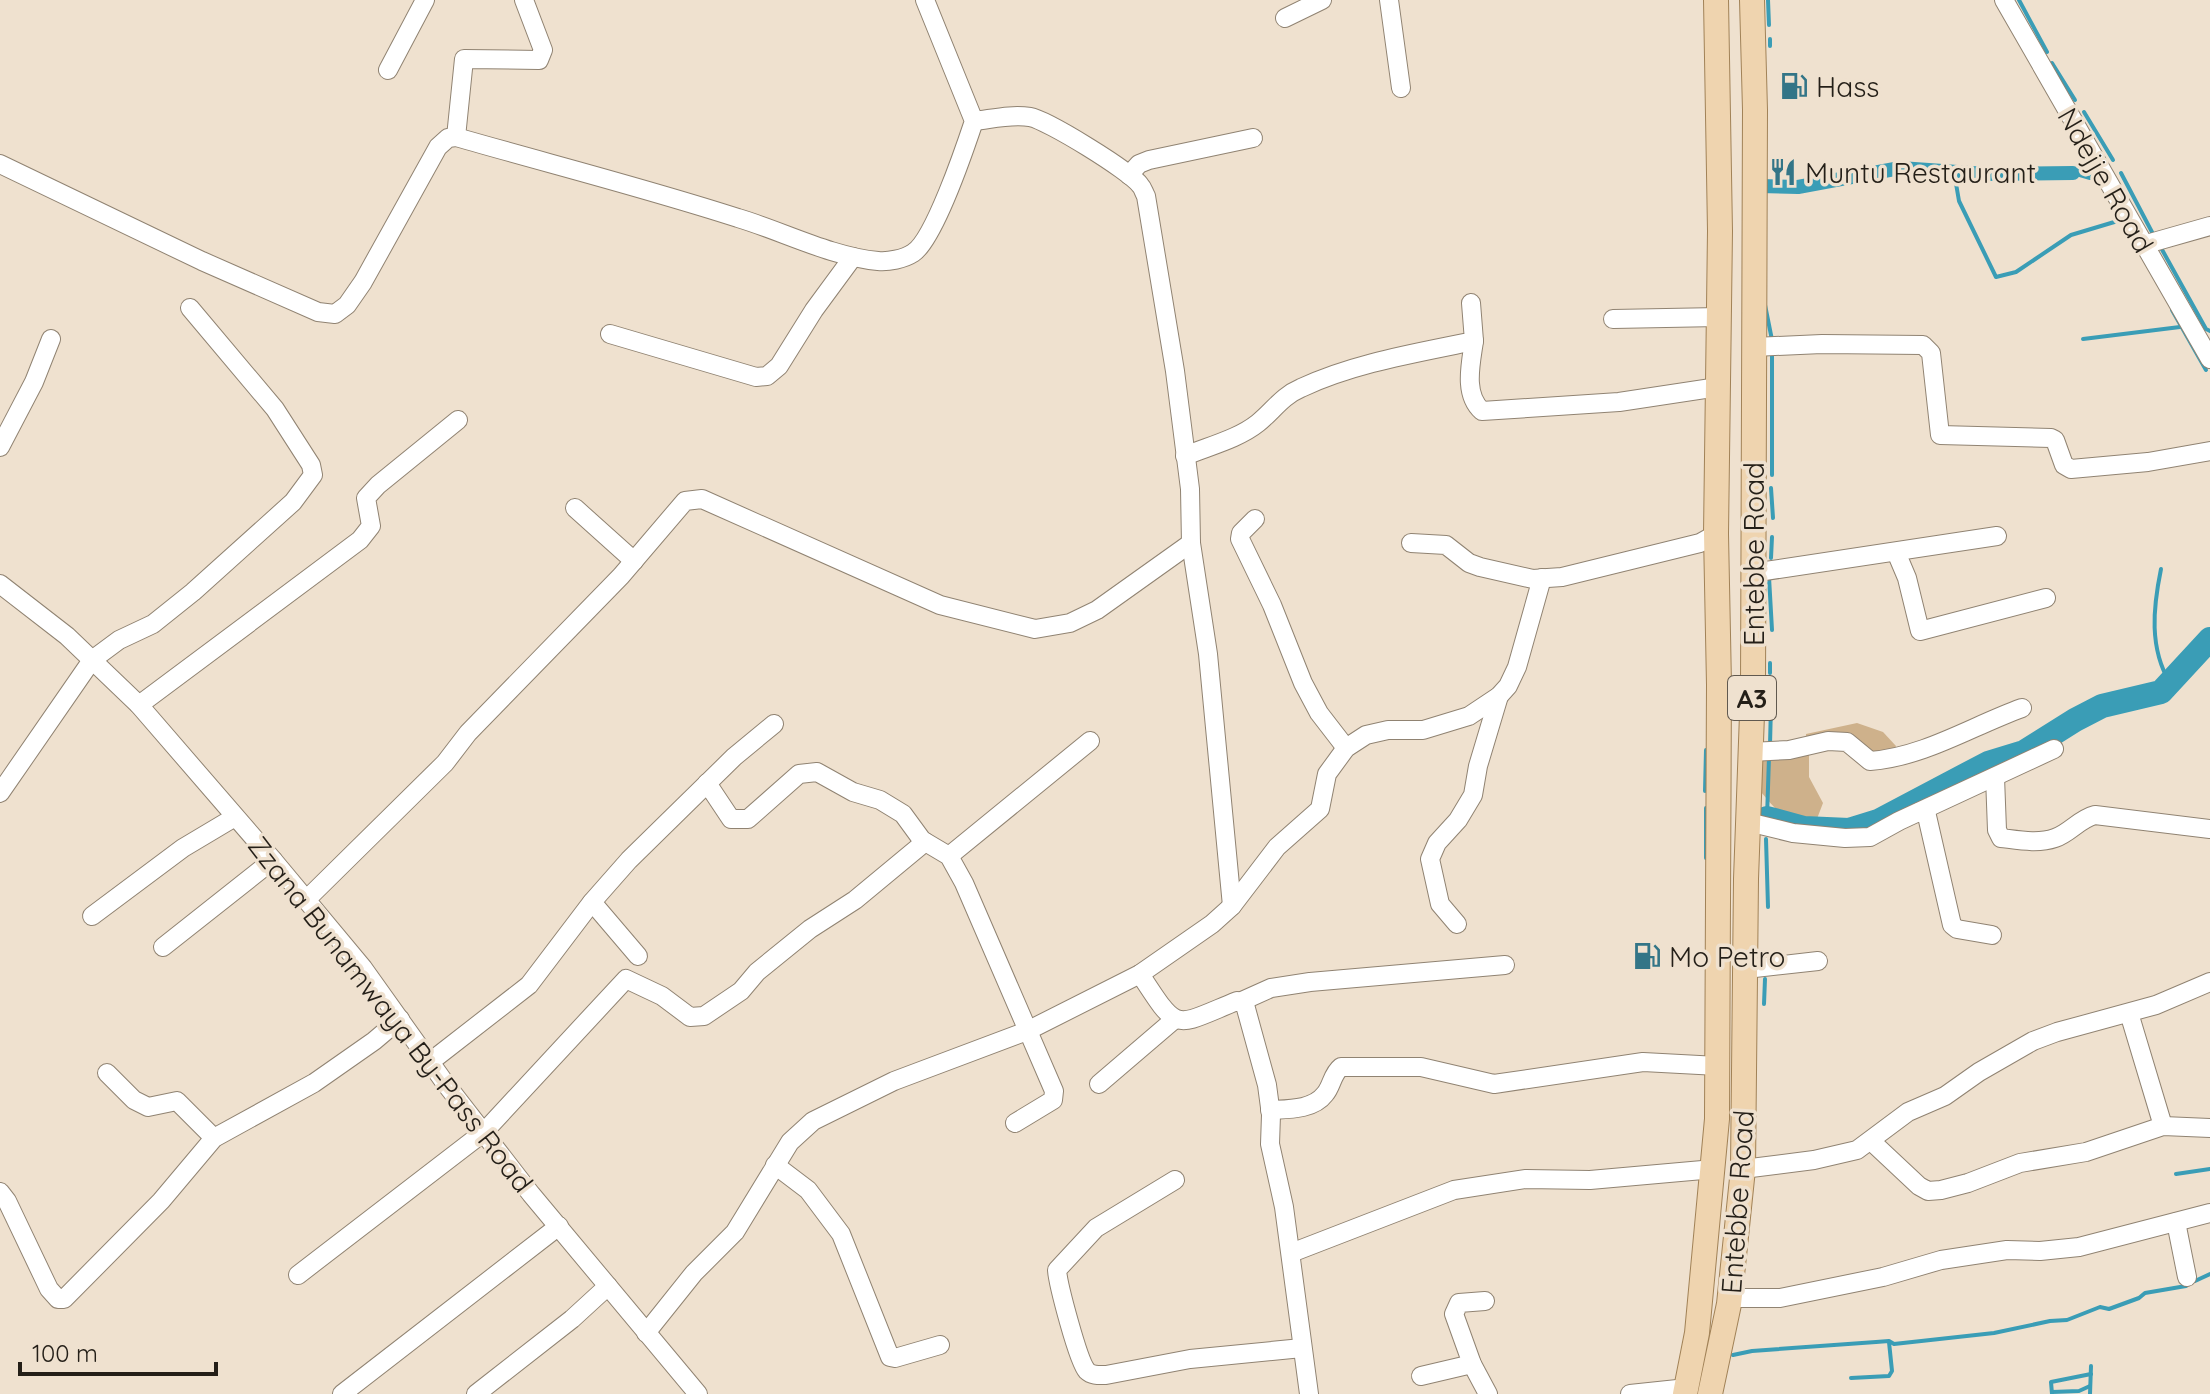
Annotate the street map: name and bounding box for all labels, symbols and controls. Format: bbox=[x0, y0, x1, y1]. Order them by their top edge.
place label: Hass bbox=[1816, 69, 1879, 104]
fuel station icon: Hass bbox=[1779, 71, 1809, 101]
street label: Ndejje Road bbox=[2051, 101, 2161, 259]
place label: Muntu Restaurant bbox=[1805, 155, 2036, 190]
restaurant icon: Muntu Restaurant bbox=[1768, 157, 1798, 187]
street label: Entebbe Road bbox=[1736, 462, 1771, 646]
road number: A3 bbox=[1728, 676, 1776, 720]
street label: Zzana Bunamwaya By-Pass Road bbox=[241, 829, 541, 1199]
place label: Mo Petro bbox=[1669, 939, 1786, 974]
fuel station icon: Mo Petro bbox=[1632, 941, 1662, 971]
street label: Entebbe Road bbox=[1713, 1109, 1761, 1295]
scale bar bbox=[20, 1326, 216, 1376]
text: 100 m bbox=[32, 1338, 98, 1368]

